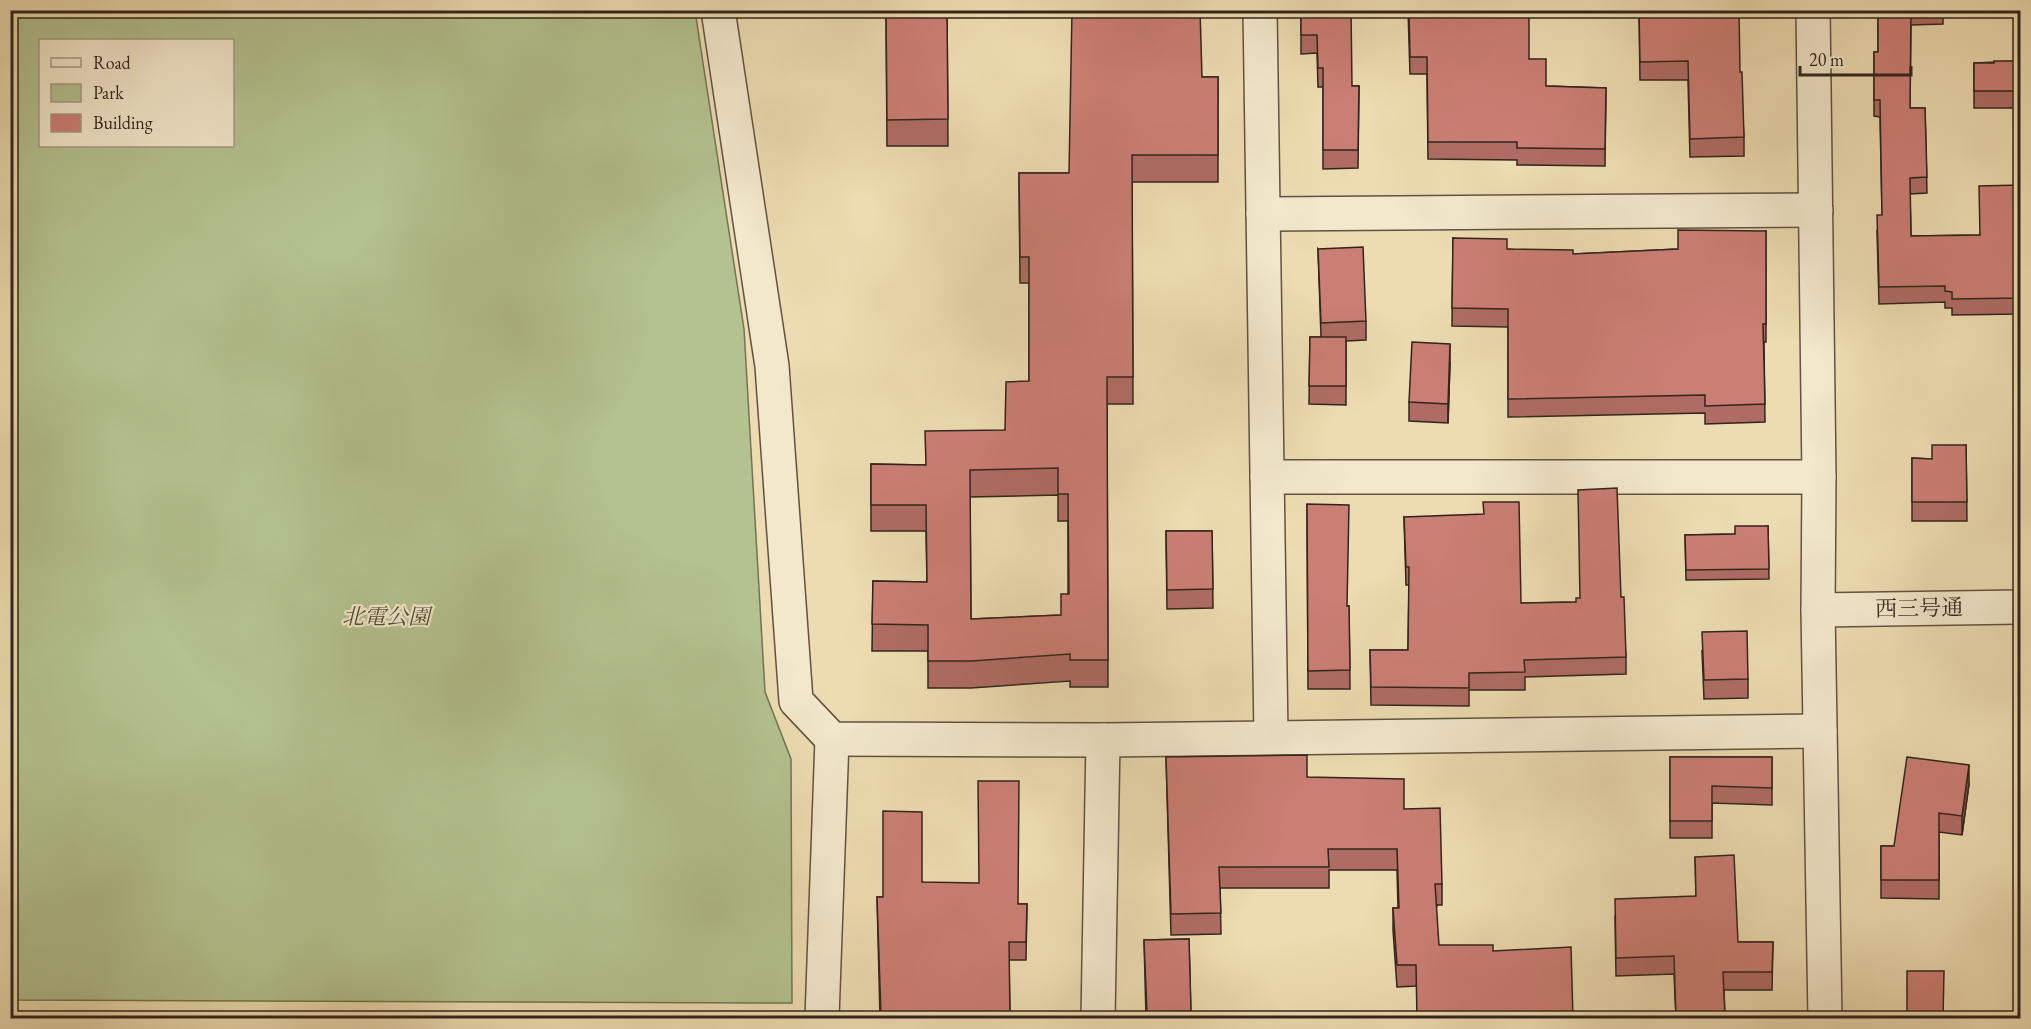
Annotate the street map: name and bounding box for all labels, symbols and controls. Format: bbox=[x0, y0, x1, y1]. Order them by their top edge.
legend bbox=[39, 39, 234, 147]
scale bar bbox=[1800, 39, 1911, 77]
text: 20 m bbox=[1809, 48, 1844, 71]
text: Road bbox=[93, 51, 132, 74]
text: Park bbox=[93, 81, 124, 104]
text: Building bbox=[93, 111, 153, 134]
street label: 西三号通 bbox=[1875, 593, 1963, 623]
park label: 北電公園 bbox=[342, 602, 433, 631]

